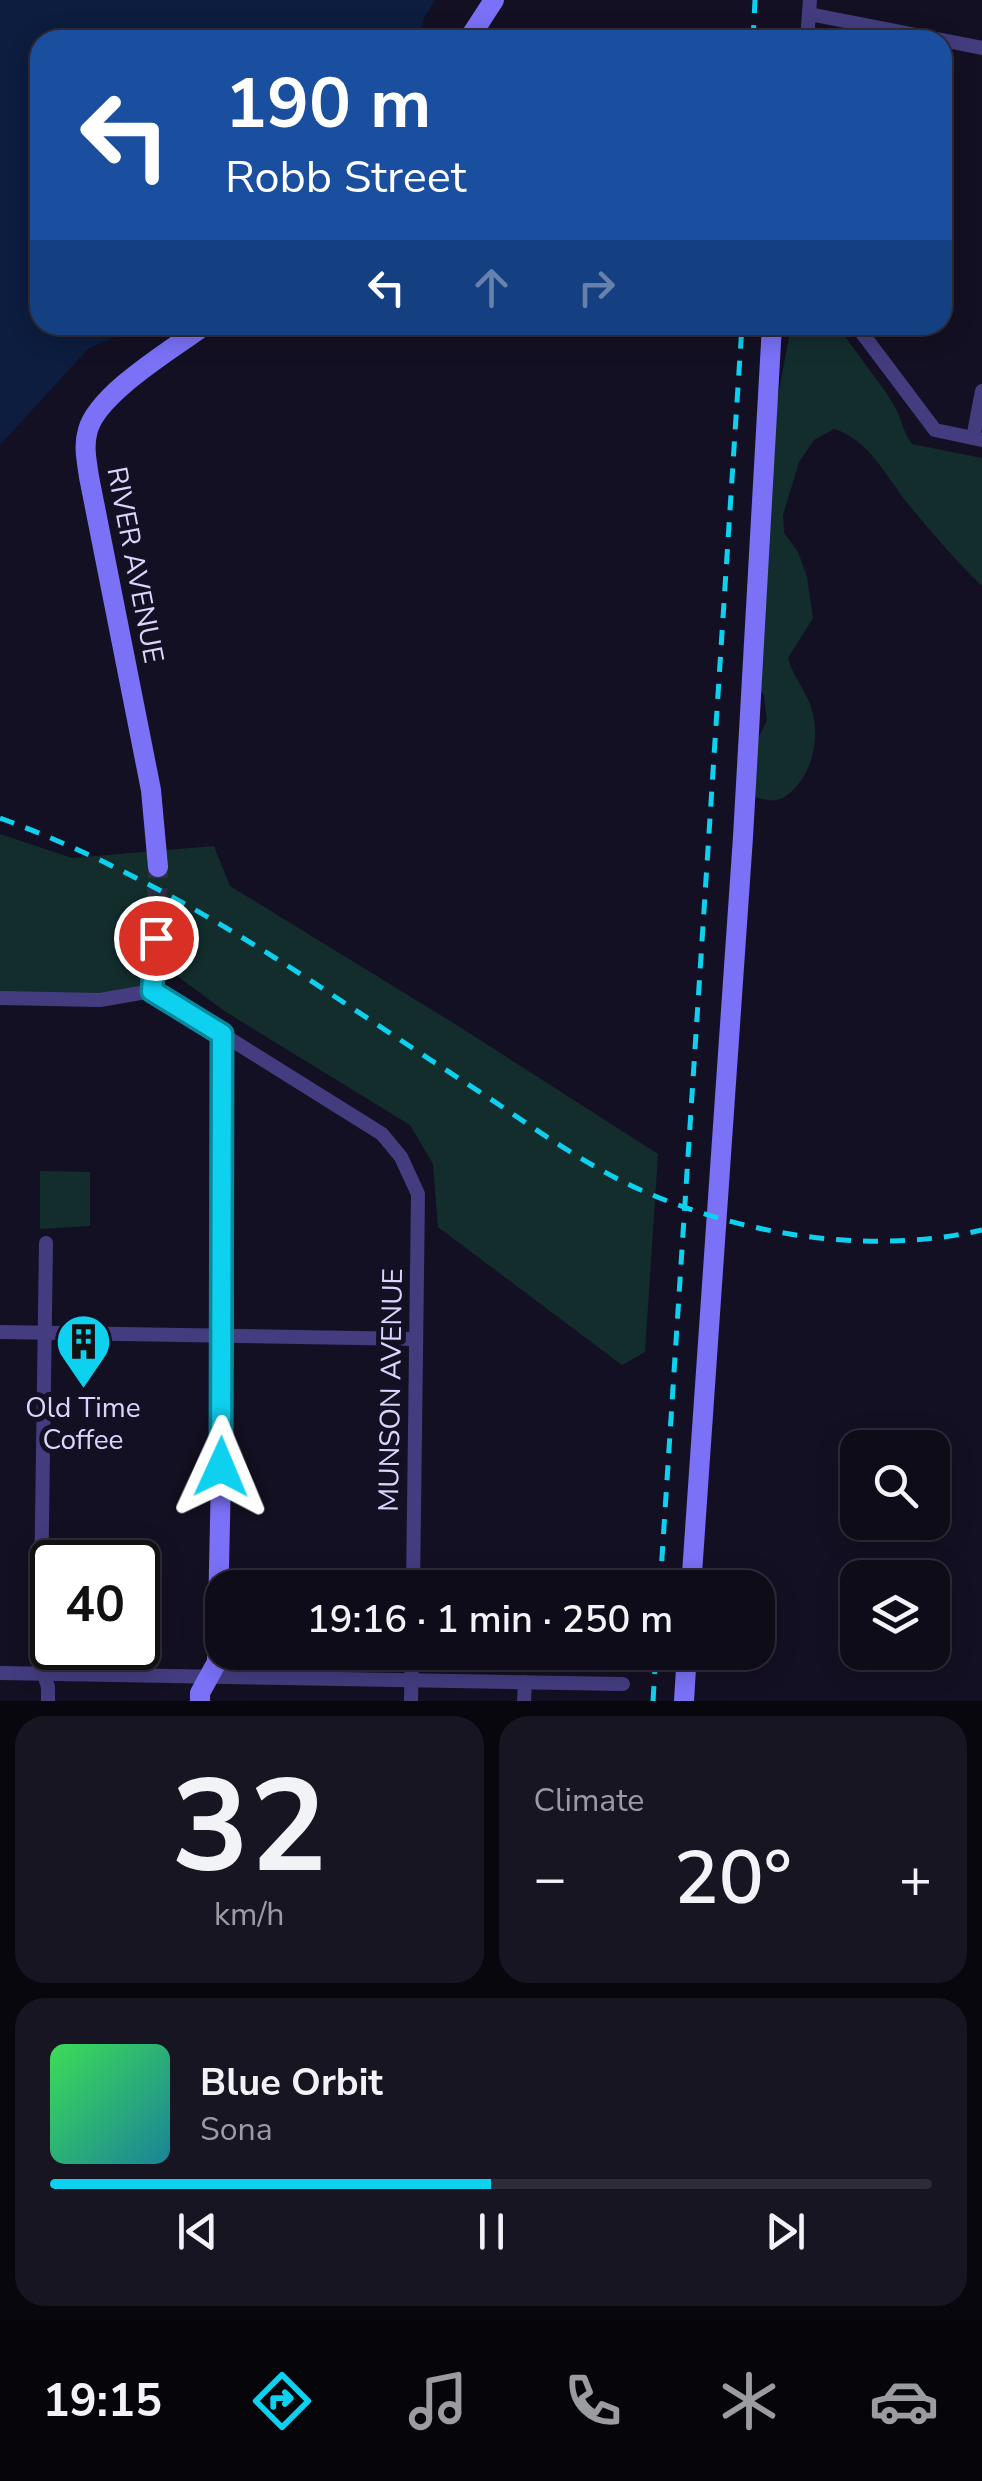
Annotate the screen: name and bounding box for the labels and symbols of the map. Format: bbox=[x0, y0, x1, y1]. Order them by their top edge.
street label: RIVER AVENUE bbox=[97, 464, 173, 666]
pin bbox=[114, 896, 199, 981]
street label: MUNSON AVENUE bbox=[370, 1268, 412, 1512]
building icon: Old Time Coffee bbox=[53, 1312, 113, 1391]
place label: Old Time Coffee bbox=[25, 1389, 141, 1459]
position arrow bbox=[169, 1415, 273, 1519]
speed limit sign: 40 bbox=[30, 1540, 160, 1670]

